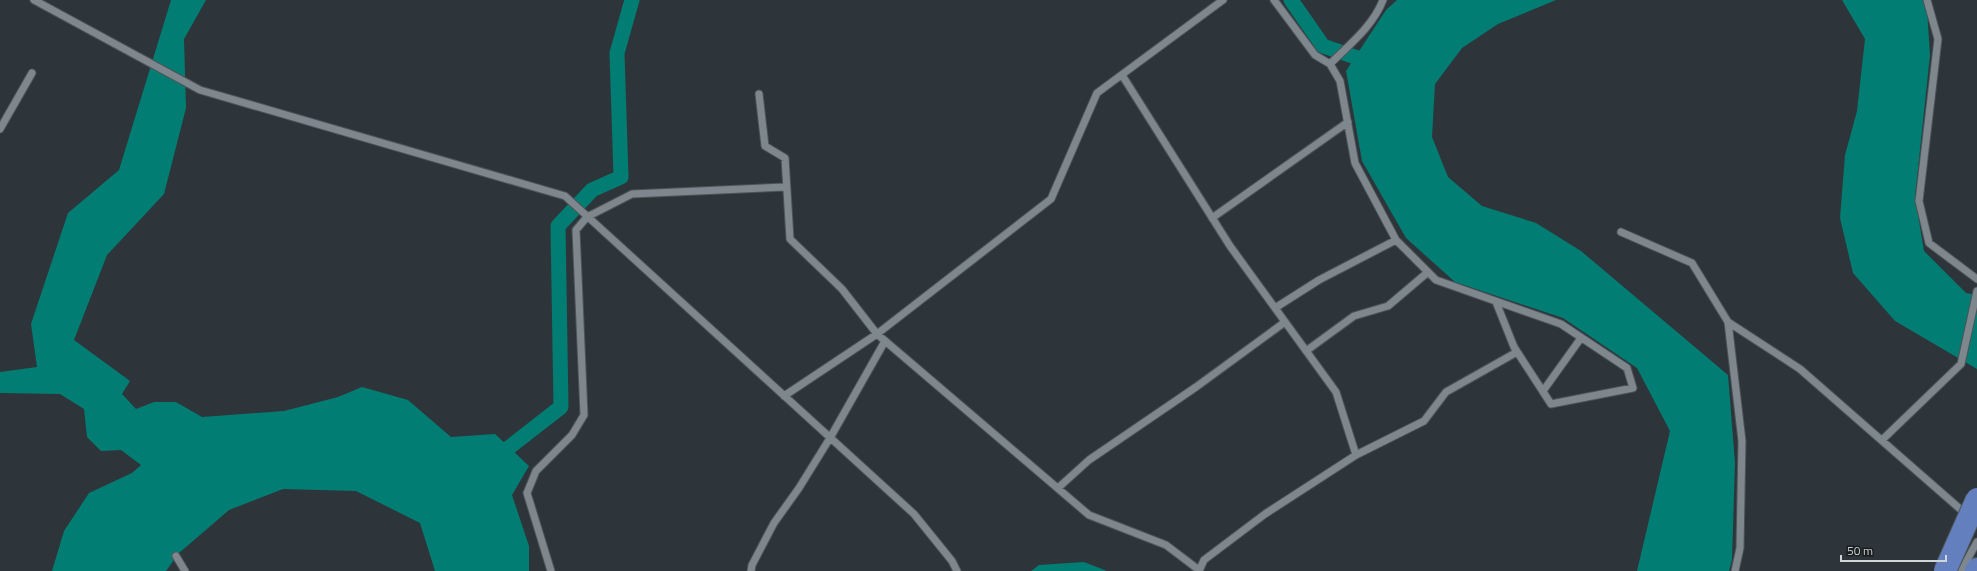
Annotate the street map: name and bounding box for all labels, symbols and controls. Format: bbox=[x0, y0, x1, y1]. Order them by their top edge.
scale bar bbox=[1841, 537, 1946, 563]
text: 50 m bbox=[1847, 541, 1873, 560]

